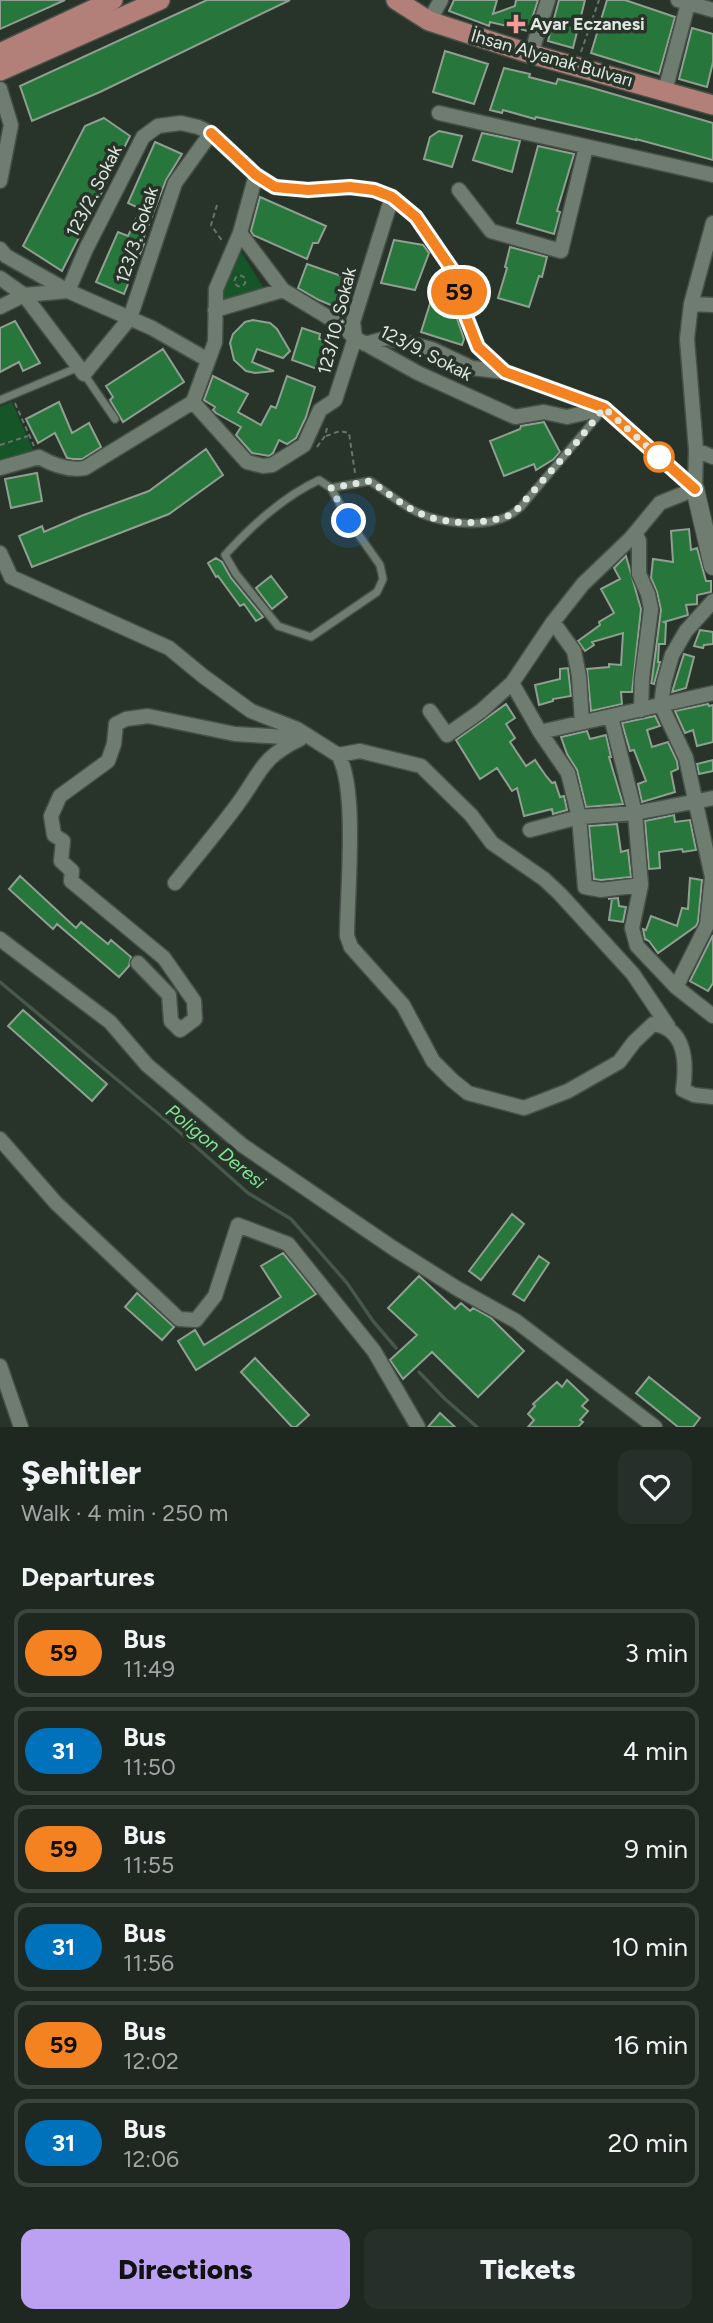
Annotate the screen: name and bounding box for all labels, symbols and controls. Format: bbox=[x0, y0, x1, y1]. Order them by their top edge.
place label: Ayar Eczanesi bbox=[530, 13, 645, 35]
marker: Ayar Eczanesi bbox=[508, 16, 524, 32]
street label: İhsan Alyanak Bulvarı bbox=[468, 24, 636, 92]
street label: 123/2. Sokak bbox=[61, 141, 127, 241]
street label: 123/3. Sokak bbox=[111, 184, 163, 286]
street label: 123/10. Sokak bbox=[313, 265, 361, 377]
line badge: 59 bbox=[428, 269, 490, 315]
text: 59 bbox=[445, 277, 473, 306]
street label: 123/9. Sokak bbox=[376, 320, 476, 386]
unlabelled marker bbox=[644, 442, 674, 472]
your location bbox=[331, 503, 366, 538]
water label: Poligon Deresi bbox=[161, 1099, 271, 1194]
button: heart bbox=[618, 1450, 692, 1524]
text: Şehitler bbox=[21, 1453, 141, 1492]
text: Walk · 4 min · 250 m bbox=[21, 1499, 228, 1527]
text: Departures bbox=[21, 1561, 155, 1593]
text: Bus bbox=[123, 1623, 166, 1655]
text: 3 min bbox=[625, 1637, 688, 1669]
text: 59 bbox=[50, 1638, 77, 1667]
text: 11:49 bbox=[123, 1655, 175, 1683]
text: Bus bbox=[123, 1721, 166, 1753]
text: 4 min bbox=[623, 1735, 688, 1767]
text: 31 bbox=[52, 1736, 75, 1765]
text: 11:50 bbox=[123, 1753, 176, 1781]
text: Bus bbox=[123, 1819, 166, 1851]
text: 9 min bbox=[624, 1833, 688, 1865]
text: 59 bbox=[50, 1834, 77, 1863]
text: 11:55 bbox=[123, 1851, 174, 1879]
text: Bus bbox=[123, 1917, 166, 1949]
text: 10 min bbox=[612, 1931, 688, 1963]
text: 31 bbox=[52, 1932, 75, 1961]
text: 11:56 bbox=[123, 1949, 174, 1977]
text: Bus bbox=[123, 2015, 166, 2047]
text: 16 min bbox=[613, 2029, 688, 2061]
text: 59 bbox=[50, 2030, 77, 2059]
text: 12:02 bbox=[123, 2047, 179, 2075]
text: Bus bbox=[123, 2113, 166, 2145]
text: 20 min bbox=[608, 2127, 688, 2159]
text: 31 bbox=[52, 2128, 75, 2157]
text: 12:06 bbox=[123, 2145, 179, 2173]
button: Directions bbox=[21, 2229, 350, 2309]
button: Tickets bbox=[364, 2229, 692, 2309]

